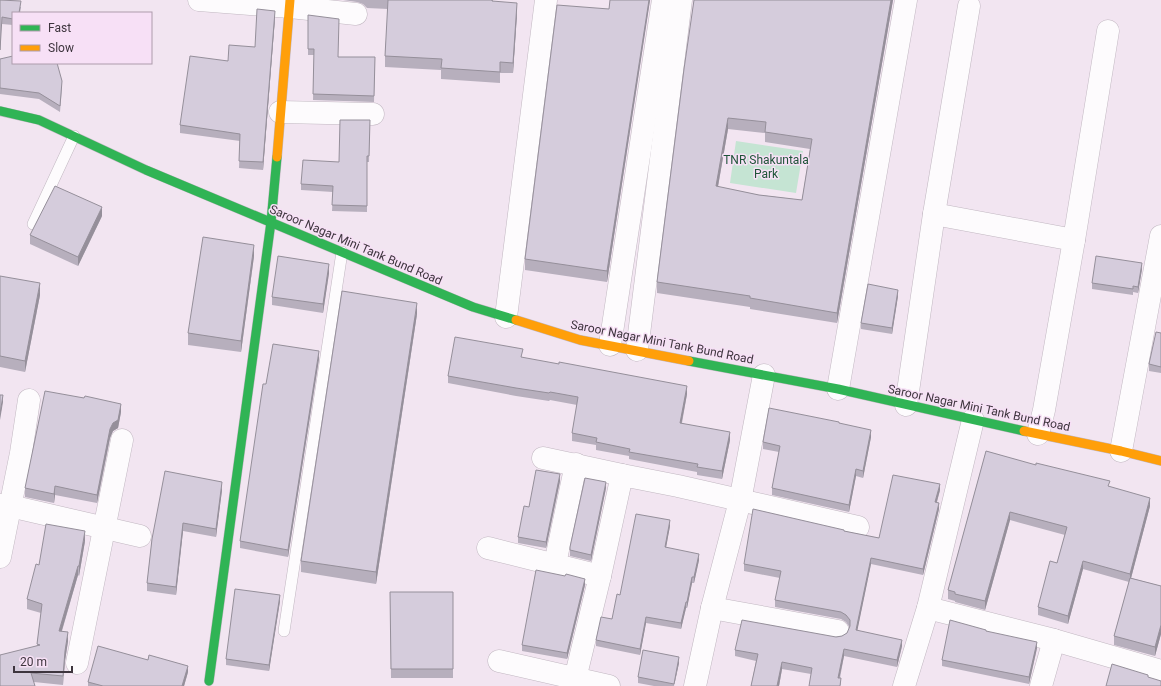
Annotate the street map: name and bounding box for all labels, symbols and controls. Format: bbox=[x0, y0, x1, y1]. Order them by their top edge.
legend bbox=[12, 12, 152, 64]
text: Fast bbox=[48, 21, 71, 35]
text: Slow bbox=[48, 41, 74, 55]
park label: TNR Shakuntala Park bbox=[723, 153, 809, 181]
street label: Saroor Nagar Mini Tank Bund Road bbox=[268, 202, 444, 288]
street label: Saroor Nagar Mini Tank Bund Road bbox=[569, 317, 755, 367]
street label: Saroor Nagar Mini Tank Bund Road bbox=[887, 382, 1071, 434]
scale bar bbox=[14, 648, 72, 674]
text: 20 m bbox=[20, 655, 47, 669]

